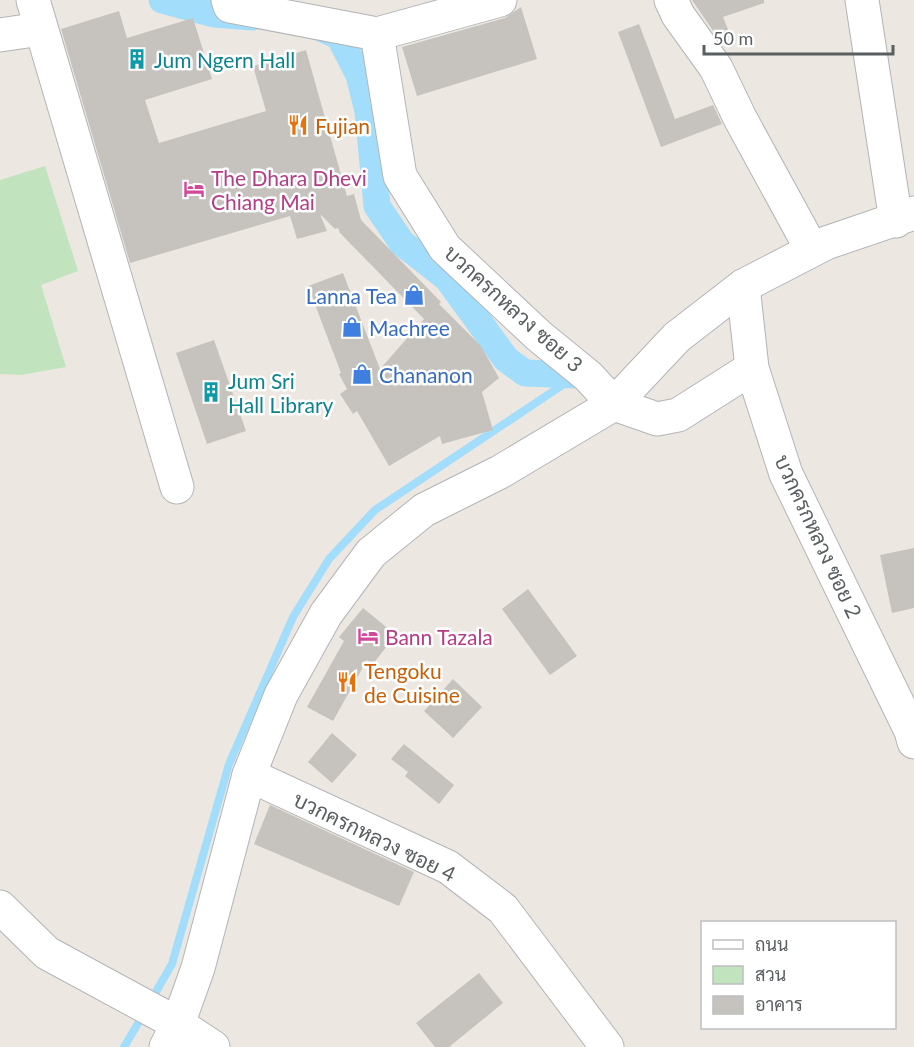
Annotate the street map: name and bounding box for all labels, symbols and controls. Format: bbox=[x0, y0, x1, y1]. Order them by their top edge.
scale bar bbox=[704, 18, 893, 56]
text: 50 m bbox=[713, 27, 753, 49]
building icon: Jum Ngern Hall bbox=[125, 47, 149, 71]
place label: Jum Ngern Hall bbox=[154, 47, 295, 72]
restaurant icon: Fujian bbox=[286, 113, 310, 137]
place label: Fujian bbox=[315, 113, 370, 138]
place label: The Dhara Dhevi Chiang Mai bbox=[211, 165, 367, 214]
hotel icon: The Dhara Dhevi Chiang Mai bbox=[182, 177, 206, 201]
street label: บวกครกหลวง ซอย 3 bbox=[440, 239, 588, 377]
place label: Lanna Tea bbox=[306, 283, 397, 308]
shop icon: Lanna Tea bbox=[402, 283, 426, 307]
shop icon: Machree bbox=[340, 315, 364, 339]
place label: Machree bbox=[369, 315, 450, 340]
shop icon: Chananon bbox=[350, 362, 374, 386]
place label: Chananon bbox=[379, 362, 473, 387]
place label: Jum Sri Hall Library bbox=[228, 368, 334, 417]
building icon: Jum Sri Hall Library bbox=[199, 380, 223, 404]
street label: บวกครกหลวง ซอย 2 bbox=[770, 450, 868, 622]
hotel icon: Bann Tazala bbox=[356, 624, 380, 648]
place label: Bann Tazala bbox=[385, 624, 493, 649]
place label: Tengoku de Cuisine bbox=[364, 658, 460, 707]
restaurant icon: Tengoku de Cuisine bbox=[335, 670, 359, 694]
street label: บวกครกหลวง ซอย 4 bbox=[290, 786, 460, 886]
legend bbox=[701, 921, 896, 1029]
text: ถนน bbox=[755, 933, 788, 955]
text: สวน bbox=[755, 963, 786, 985]
text: อาคาร bbox=[755, 993, 803, 1015]

